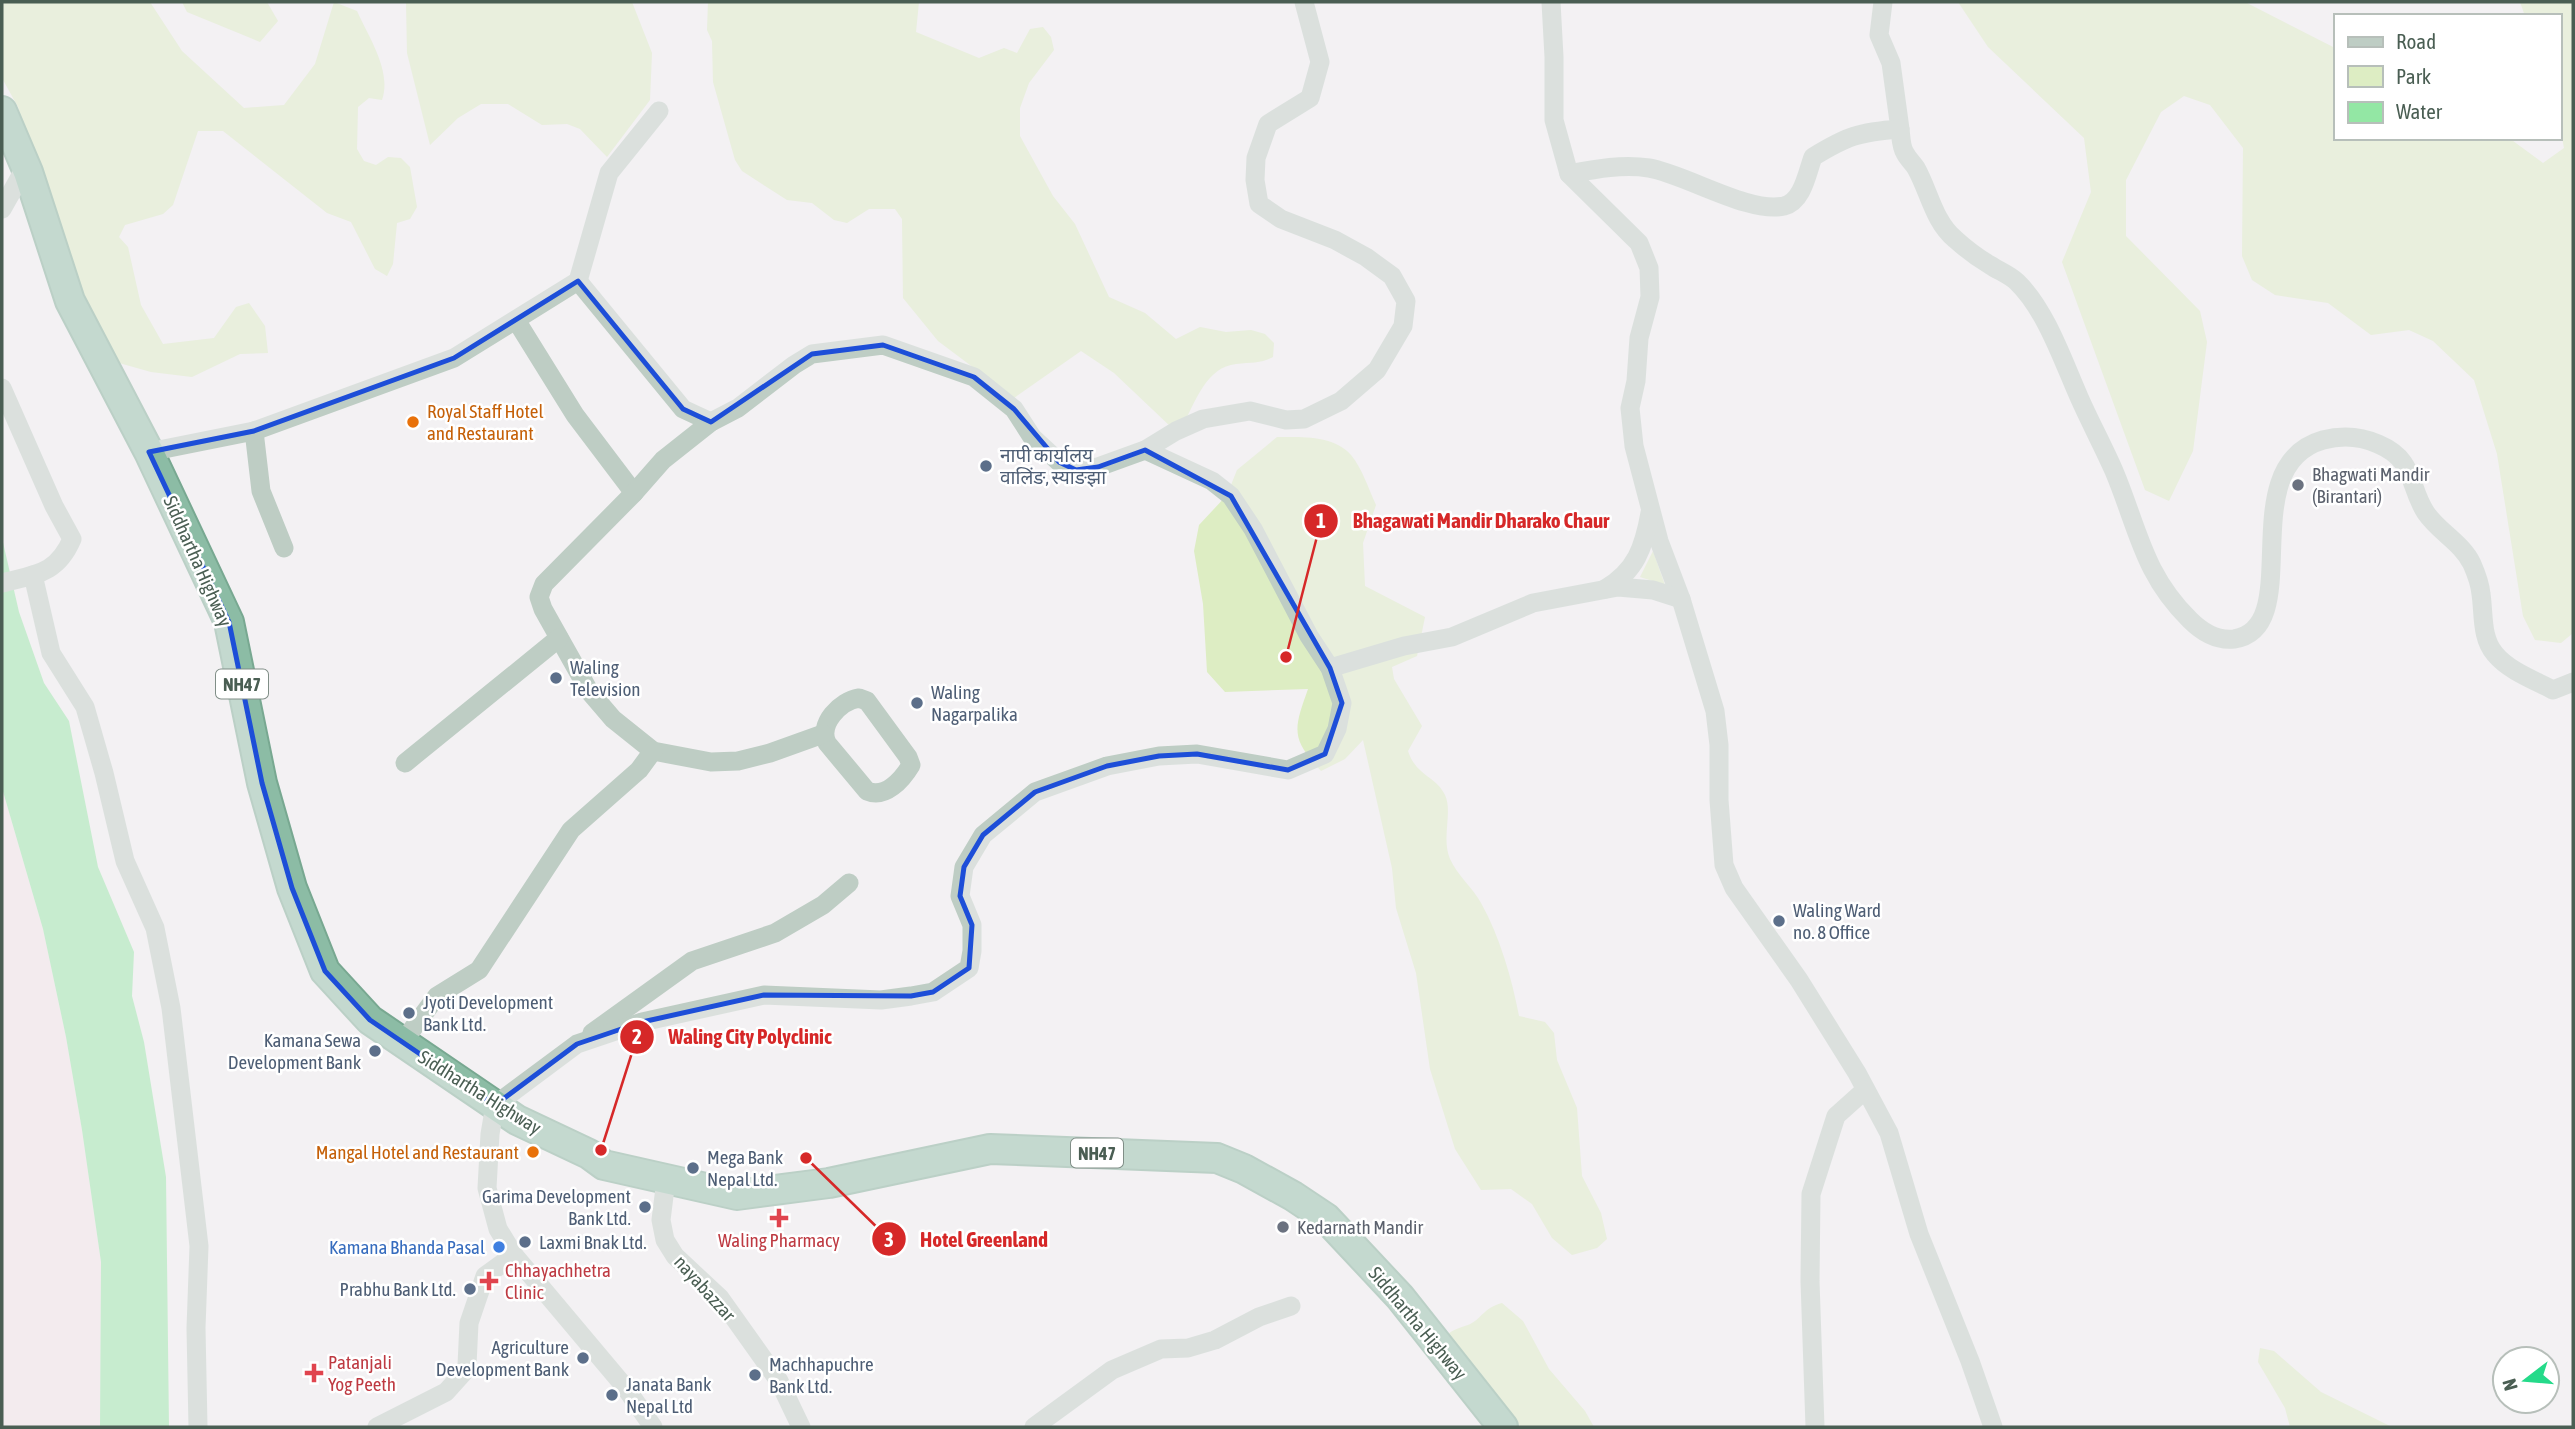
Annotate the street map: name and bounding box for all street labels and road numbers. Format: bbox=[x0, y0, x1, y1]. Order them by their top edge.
street label: Siddhartha Highway bbox=[159, 492, 237, 630]
road number: NH47 bbox=[216, 670, 268, 698]
street label: Siddhartha Highway bbox=[415, 1045, 546, 1139]
road number: NH47 bbox=[1071, 1138, 1123, 1168]
street label: nayabazzar bbox=[670, 1251, 740, 1326]
street label: Siddhartha Highway bbox=[1364, 1262, 1472, 1384]

